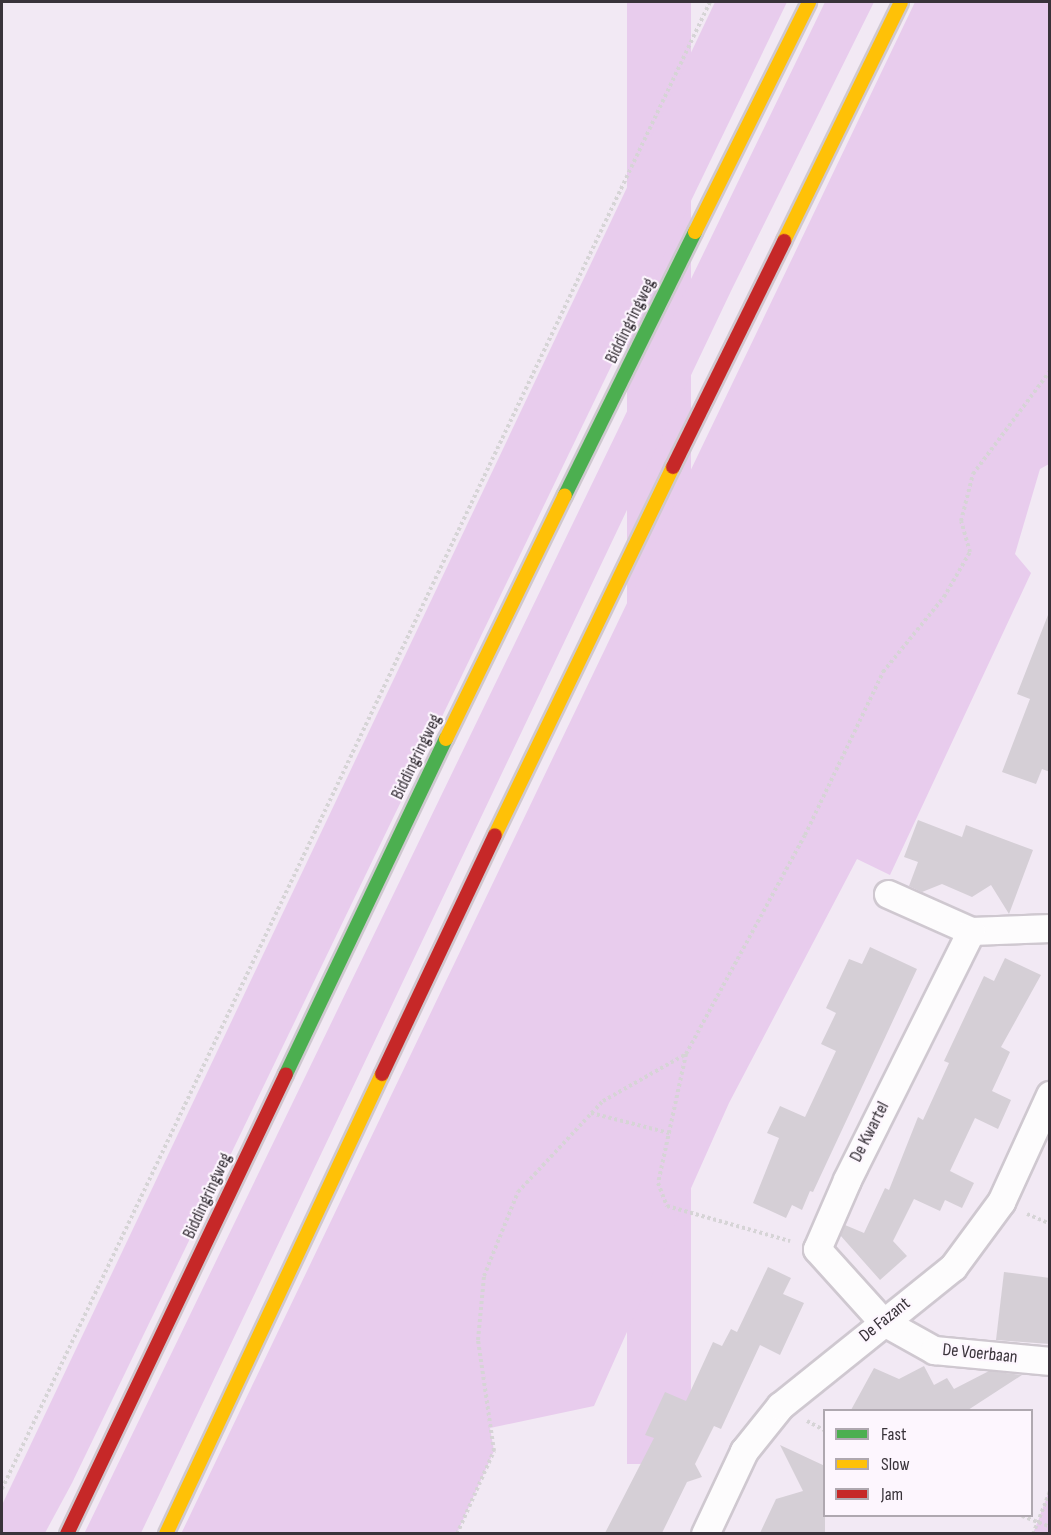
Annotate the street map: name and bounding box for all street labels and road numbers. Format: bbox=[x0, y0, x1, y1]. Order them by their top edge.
street label: Biddingringweg bbox=[601, 275, 661, 367]
street label: Biddingringweg bbox=[387, 711, 447, 803]
street label: De Kwartel bbox=[846, 1098, 894, 1166]
street label: Biddingringweg bbox=[179, 1150, 237, 1242]
street label: De Fazant bbox=[855, 1293, 915, 1347]
street label: De Voerbaan bbox=[941, 1339, 1019, 1369]

